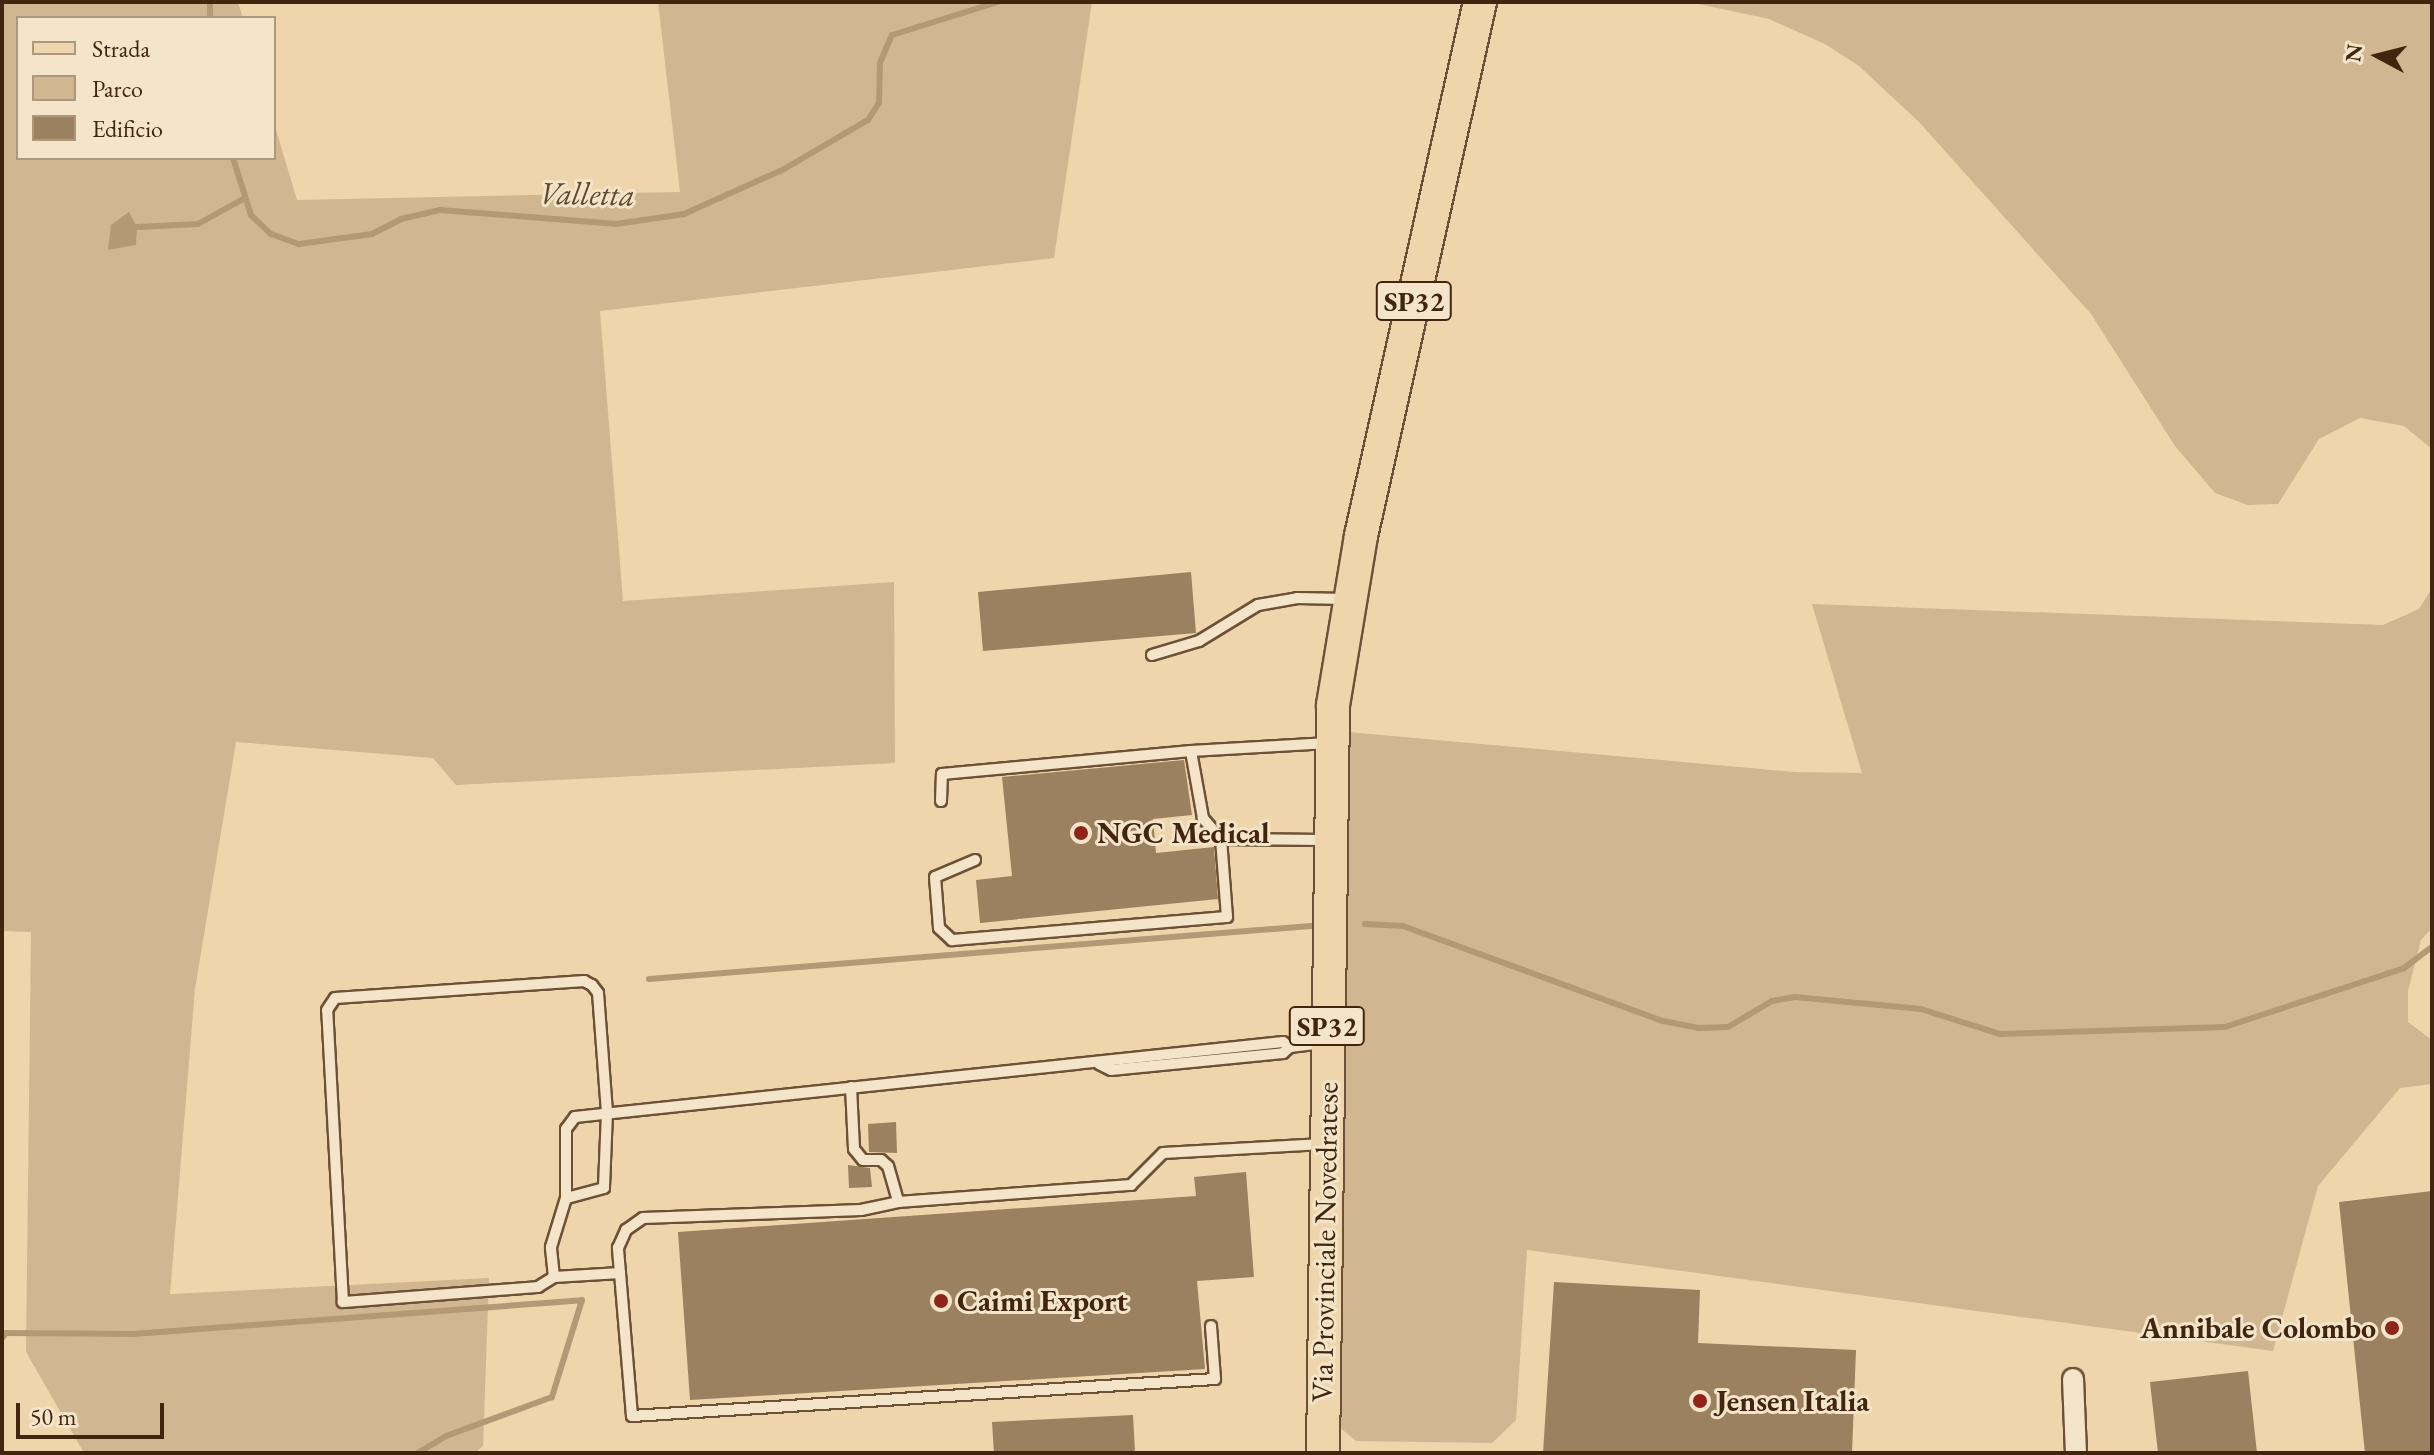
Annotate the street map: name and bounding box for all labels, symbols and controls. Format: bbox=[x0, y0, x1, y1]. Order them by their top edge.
legend bbox=[16, 16, 276, 160]
north arrow bbox=[2338, 16, 2418, 96]
text: Strada bbox=[92, 33, 150, 64]
text: N bbox=[2338, 42, 2369, 64]
text: Parco bbox=[92, 73, 143, 104]
text: Edificio bbox=[92, 113, 163, 144]
water label: Valletta bbox=[539, 174, 635, 214]
road number: SP32 bbox=[1374, 277, 1454, 325]
place label: NGC Medical bbox=[1097, 815, 1270, 851]
marker: NGC Medical bbox=[1072, 824, 1090, 842]
road number: SP32 bbox=[1287, 1002, 1367, 1050]
street label: Via Provinciale Novedratese bbox=[1304, 1082, 1346, 1402]
place label: Caimi Export bbox=[957, 1283, 1128, 1319]
marker: Caimi Export bbox=[932, 1292, 950, 1310]
place label: Annibale Colombo bbox=[2140, 1310, 2376, 1346]
marker: Annibale Colombo bbox=[2383, 1319, 2401, 1337]
place label: Jensen Italia bbox=[1716, 1383, 1869, 1419]
scale bar bbox=[20, 1387, 168, 1437]
marker: Jensen Italia bbox=[1691, 1392, 1709, 1410]
text: 50 m bbox=[30, 1401, 77, 1432]

